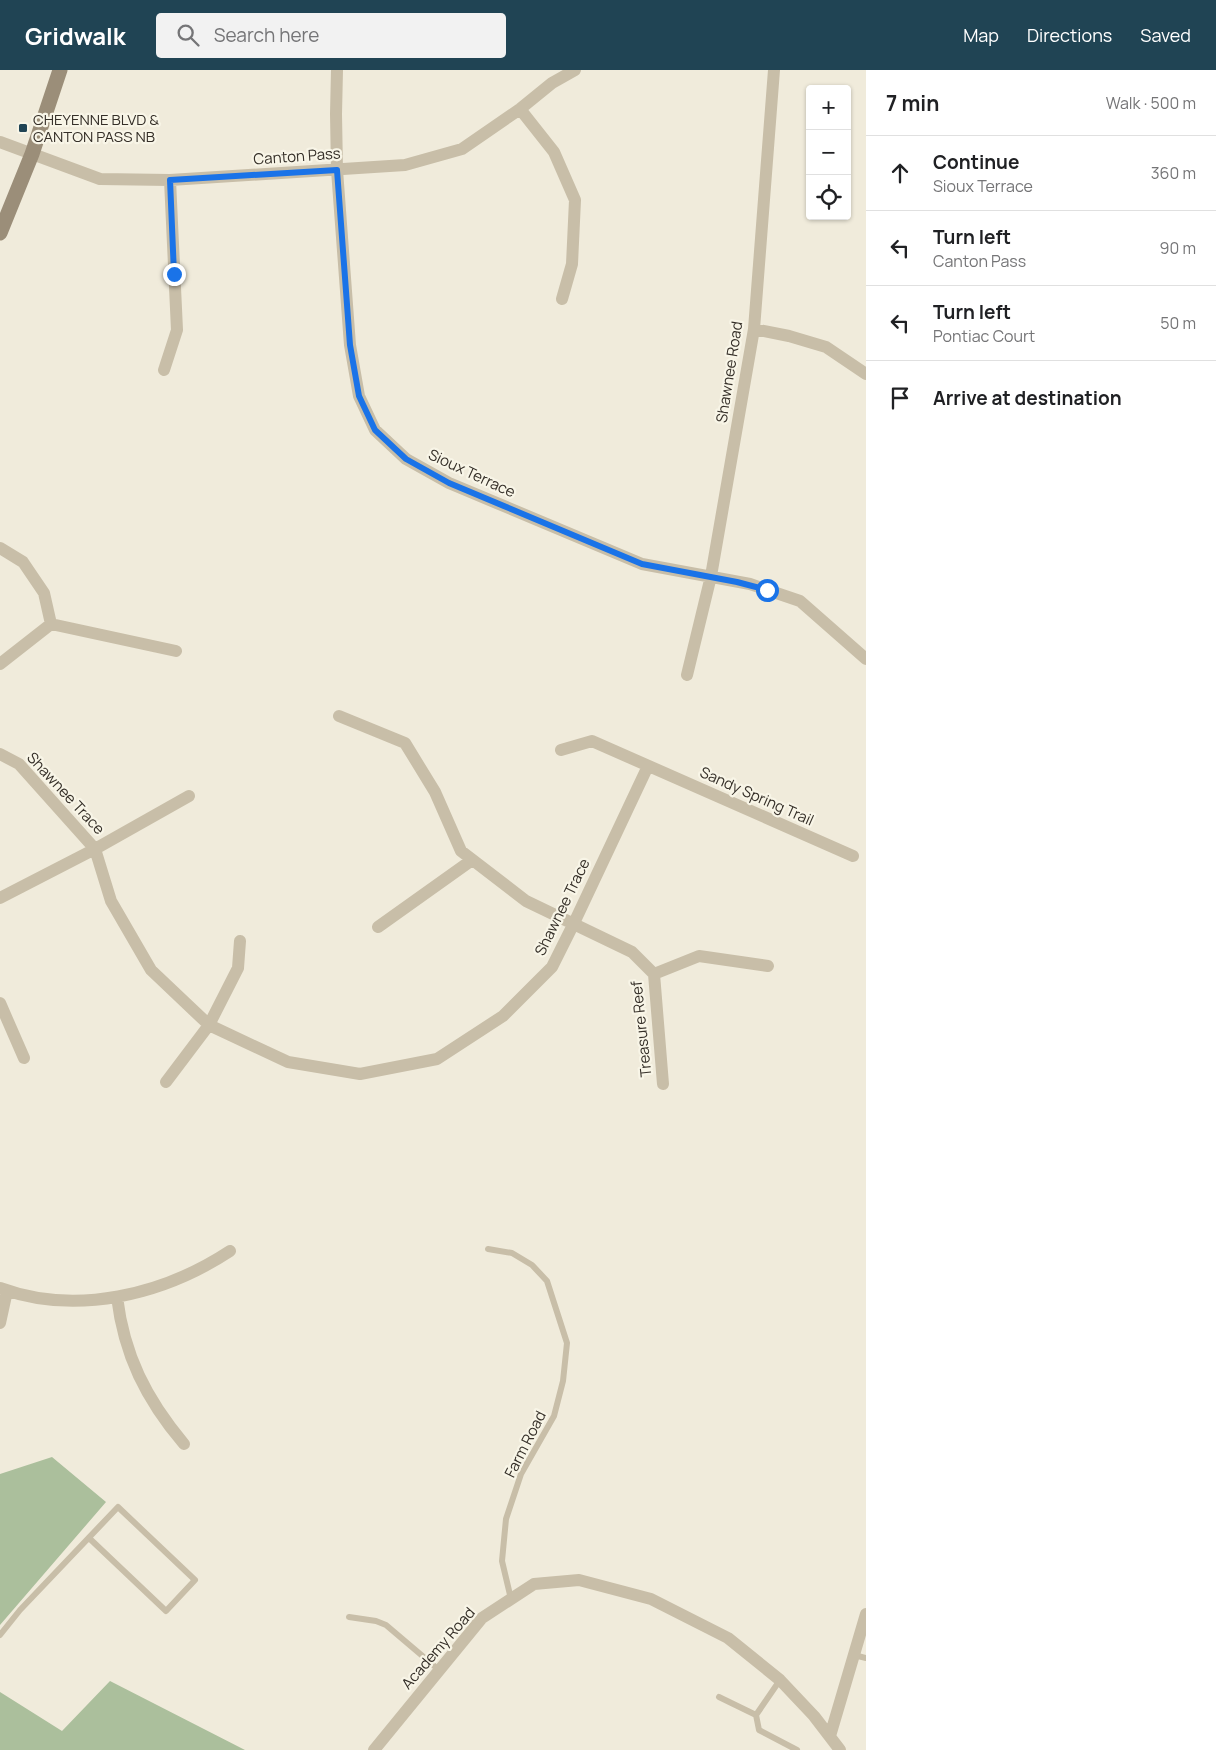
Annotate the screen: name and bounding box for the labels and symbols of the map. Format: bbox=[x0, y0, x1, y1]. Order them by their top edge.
place label: CHEYENNE BLVD & CANTON PASS NB bbox=[33, 109, 159, 147]
marker: CHEYENNE BLVD & CANTON PASS NB bbox=[17, 122, 29, 134]
street label: Canton Pass bbox=[253, 142, 341, 170]
route end bbox=[163, 263, 186, 286]
street label: Shawnee Road bbox=[711, 320, 747, 424]
street label: Sioux Terrace bbox=[425, 444, 519, 502]
route start bbox=[756, 579, 779, 602]
street label: Shawnee Trace bbox=[22, 747, 110, 839]
street label: Sandy Spring Trail bbox=[697, 761, 817, 831]
street label: Shawnee Trace bbox=[529, 855, 595, 959]
street label: Treasure Reef bbox=[625, 979, 656, 1078]
street label: Farm Road bbox=[499, 1407, 551, 1481]
street label: Academy Road bbox=[396, 1602, 480, 1694]

